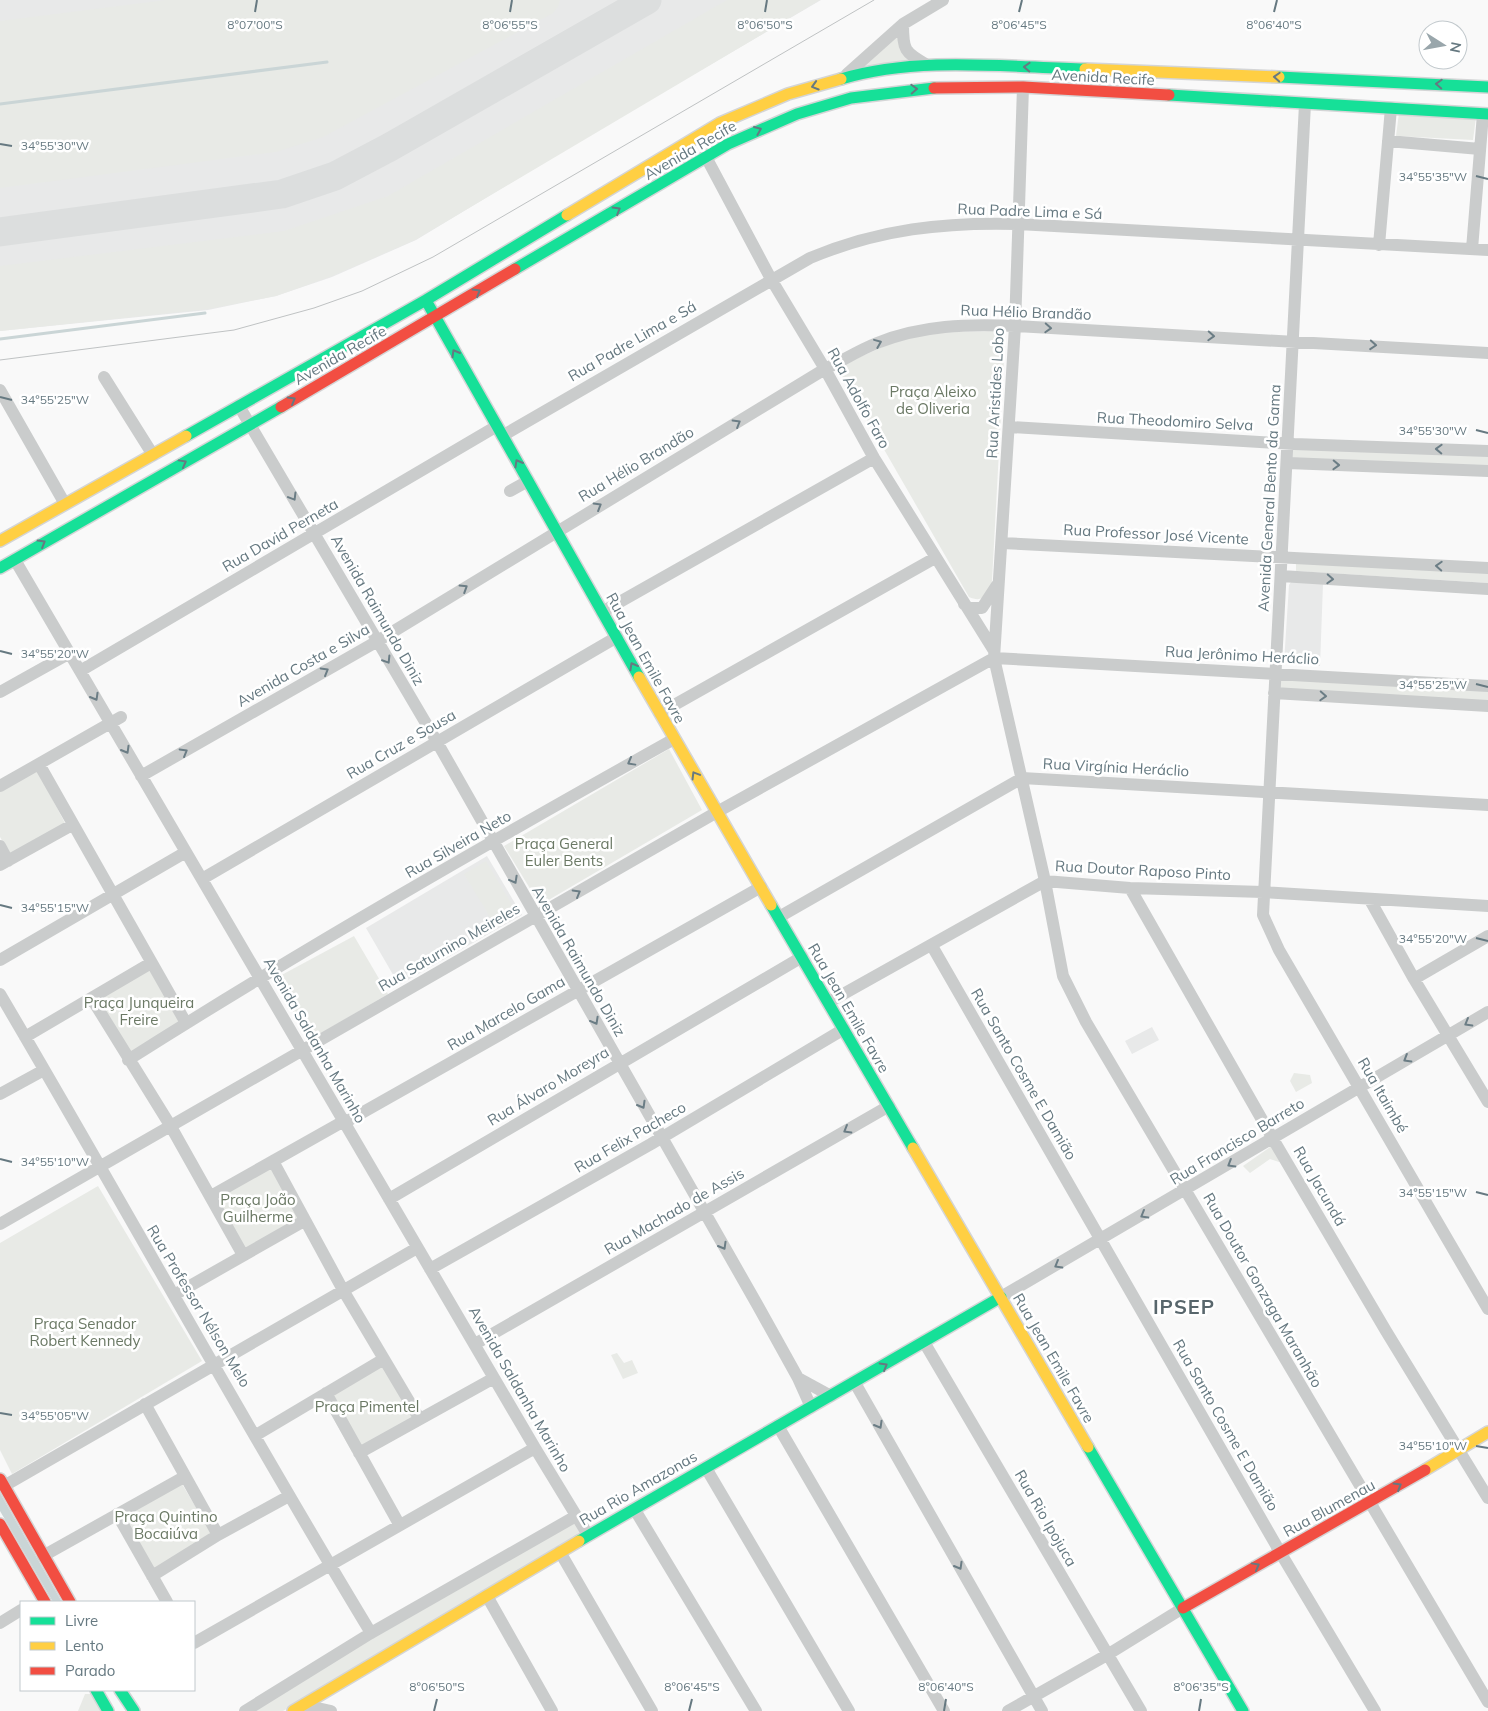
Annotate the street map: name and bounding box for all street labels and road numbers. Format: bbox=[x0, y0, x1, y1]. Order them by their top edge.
street label: Avenida Recife bbox=[1051, 65, 1155, 89]
street label: Avenida Recife bbox=[641, 116, 739, 184]
street label: Rua Padre Lima e Sá bbox=[957, 199, 1103, 223]
street label: Rua Padre Lima e Sá bbox=[564, 297, 700, 385]
street label: Rua Hélio Brandão bbox=[960, 300, 1092, 324]
street label: Avenida Recife bbox=[291, 321, 389, 389]
street label: Rua Aristides Lobo bbox=[982, 327, 1008, 459]
street label: Rua Adolfo Faro bbox=[823, 344, 895, 452]
street label: Avenida General Bento da Gama bbox=[1254, 384, 1284, 612]
street label: Rua Theodomiro Selva bbox=[1096, 407, 1254, 435]
street label: Rua Hélio Brandão bbox=[575, 422, 697, 506]
street label: Rua David Perneta bbox=[219, 494, 341, 576]
street label: Rua Professor José Vicente bbox=[1063, 520, 1249, 548]
street label: Avenida Raimundo Diniz bbox=[327, 531, 429, 689]
street label: Rua Jean Emile Favre bbox=[602, 589, 690, 727]
street label: Avenida Costa e Silva bbox=[233, 619, 373, 711]
street label: Rua Jerônimo Heráclio bbox=[1165, 641, 1319, 669]
street label: Rua Cruz e Sousa bbox=[343, 705, 459, 783]
street label: Rua Virgínia Heráclio bbox=[1042, 754, 1190, 780]
street label: Rua Silveira Neto bbox=[402, 806, 514, 882]
street label: Rua Doutor Raposo Pinto bbox=[1055, 856, 1231, 884]
street label: Avenida Raimundo Diniz bbox=[528, 882, 630, 1040]
street label: Rua Saturnino Meireles bbox=[375, 899, 523, 995]
street label: Rua Jean Emile Favre bbox=[804, 940, 894, 1076]
street label: Avenida Saldanha Marinho bbox=[260, 954, 370, 1126]
street label: Rua Marcelo Gama bbox=[444, 972, 568, 1054]
street label: Rua Santo Cosme E Damião bbox=[967, 985, 1081, 1163]
street label: Rua Álvaro Moreyra bbox=[484, 1042, 612, 1130]
street label: Rua Itaimbé bbox=[1354, 1054, 1412, 1136]
street label: Rua Francisco Barreto bbox=[1166, 1093, 1308, 1189]
street label: Rua Felix Pacheco bbox=[571, 1097, 689, 1177]
street label: Rua Jacundá bbox=[1290, 1143, 1350, 1229]
street label: Rua Machado de Assis bbox=[601, 1163, 747, 1259]
street label: Rua Doutor Gonzaga Maranhão bbox=[1199, 1189, 1327, 1391]
street label: Rua Professor Nélson Melo bbox=[143, 1221, 255, 1391]
street label: Rua Jean Emile Favre bbox=[1009, 1290, 1099, 1426]
street label: Avenida Saldanha Marinho bbox=[465, 1303, 575, 1475]
street label: Rua Santo Cosme E Damião bbox=[1169, 1336, 1283, 1514]
street label: Rua Rio Amazonas bbox=[576, 1447, 700, 1529]
street label: Rua Rio Ipojuca bbox=[1011, 1466, 1081, 1570]
street label: Rua Blumenau bbox=[1280, 1475, 1378, 1541]

